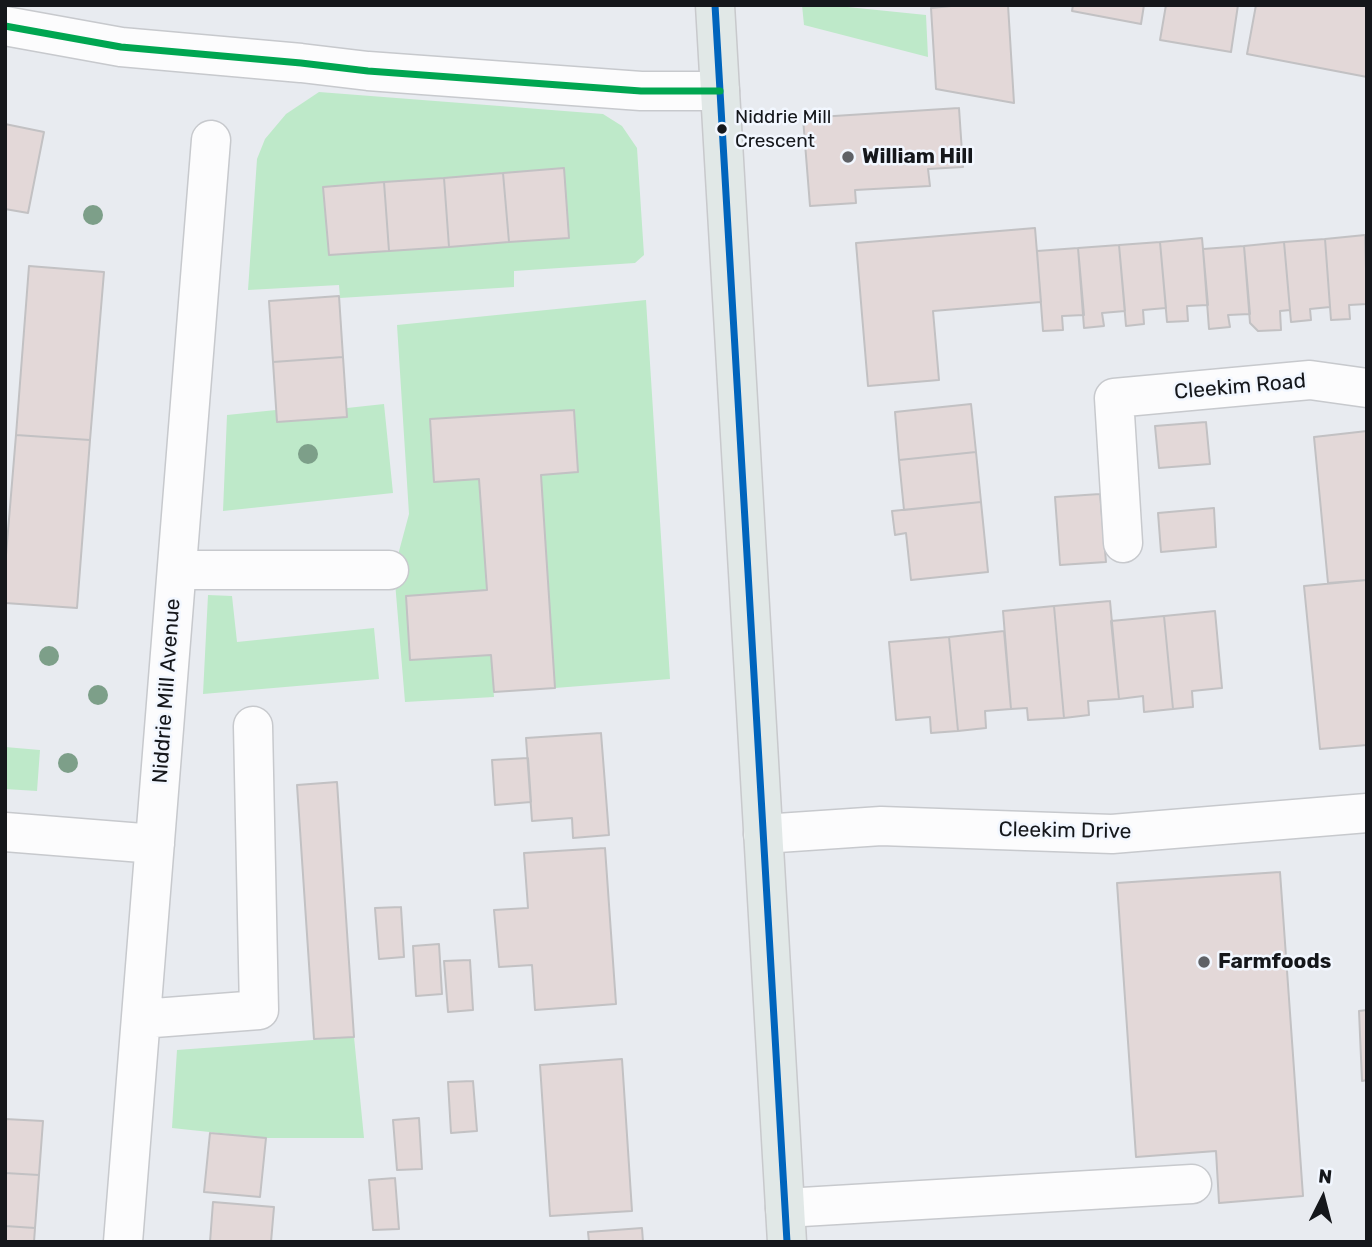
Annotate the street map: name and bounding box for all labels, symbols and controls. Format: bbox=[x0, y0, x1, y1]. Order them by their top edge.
place label: Niddrie Mill Crescent bbox=[735, 107, 831, 151]
marker: Niddrie Mill Crescent bbox=[715, 122, 729, 136]
place label: William Hill bbox=[862, 144, 973, 170]
marker: William Hill bbox=[840, 149, 856, 165]
street label: Cleekim Road bbox=[1173, 369, 1307, 405]
street label: Niddrie Mill Avenue bbox=[148, 598, 186, 784]
street label: Cleekim Drive bbox=[998, 817, 1132, 845]
place label: Farmfoods bbox=[1218, 949, 1331, 975]
marker: Farmfoods bbox=[1196, 954, 1212, 970]
north arrow bbox=[1288, 1163, 1358, 1233]
text: N bbox=[1317, 1164, 1333, 1189]

